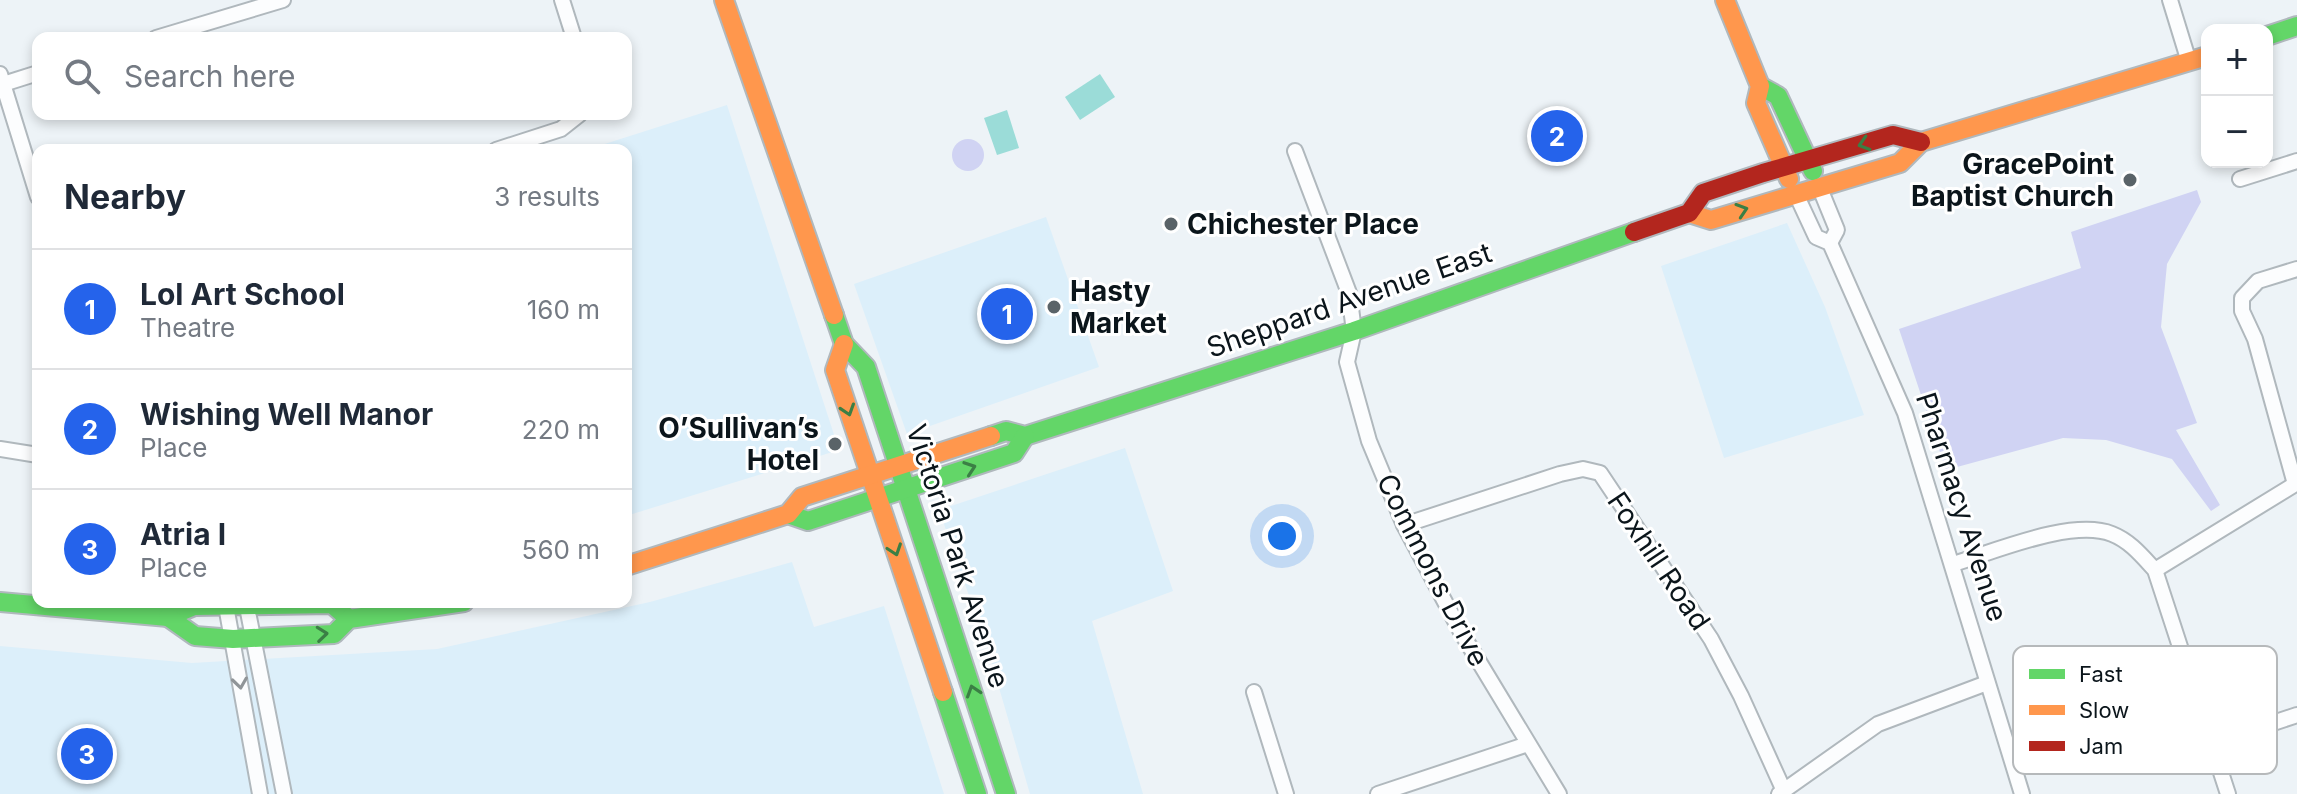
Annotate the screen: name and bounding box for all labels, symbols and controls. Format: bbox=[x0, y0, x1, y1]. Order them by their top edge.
map controls bbox=[2201, 24, 2273, 168]
button: + bbox=[2201, 24, 2273, 96]
search box bbox=[32, 32, 632, 120]
icon: search bbox=[60, 54, 104, 98]
text: Search here bbox=[124, 58, 296, 94]
button: − bbox=[2201, 96, 2273, 168]
pin: 2 bbox=[1531, 106, 1583, 166]
one-way arrow bbox=[1858, 135, 1871, 151]
place label: GracePoint Baptist Church bbox=[1911, 147, 2114, 213]
marker: GracePoint Baptist Church bbox=[2121, 171, 2139, 189]
text: Nearby bbox=[64, 176, 186, 217]
text: 3 results bbox=[494, 181, 600, 212]
one-way arrow bbox=[1734, 204, 1748, 220]
place label: Chichester Place bbox=[1187, 207, 1419, 241]
marker: Chichester Place bbox=[1162, 215, 1180, 233]
street label: Sheppard Avenue East bbox=[1202, 235, 1496, 365]
place label: Hasty Market bbox=[1070, 274, 1167, 340]
text: Lol Art School bbox=[140, 276, 345, 312]
pin: 1 bbox=[981, 284, 1033, 344]
text: 1 bbox=[84, 294, 96, 325]
text: 160 m bbox=[527, 294, 600, 325]
marker: Hasty Market bbox=[1045, 298, 1063, 316]
text: Theatre bbox=[140, 312, 235, 343]
street label: Pharmacy Avenue bbox=[1909, 388, 2015, 626]
text: Wishing Well Manor bbox=[140, 396, 433, 432]
one-way arrow bbox=[838, 402, 854, 416]
place label: O’Sullivan’s Hotel bbox=[658, 411, 819, 477]
text: 2 bbox=[82, 414, 98, 445]
text: 220 m bbox=[522, 414, 600, 445]
street label: Victoria Park Avenue bbox=[899, 420, 1017, 692]
text: Place bbox=[140, 432, 208, 463]
marker: O’Sullivan’s Hotel bbox=[826, 435, 844, 453]
one-way arrow bbox=[962, 462, 976, 478]
street label: Commons Drive bbox=[1370, 468, 1496, 672]
street label: Foxhill Road bbox=[1600, 486, 1718, 636]
text: Atria I bbox=[140, 516, 226, 552]
your location bbox=[1262, 516, 1302, 556]
text: 3 bbox=[82, 534, 98, 565]
text: 560 m bbox=[522, 534, 600, 565]
one-way arrow bbox=[886, 543, 902, 557]
text: Place bbox=[140, 552, 208, 583]
one-way arrow bbox=[316, 625, 329, 642]
legend bbox=[2013, 646, 2277, 774]
text: Fast bbox=[2079, 661, 2123, 687]
one-way arrow bbox=[231, 676, 248, 690]
one-way arrow bbox=[966, 684, 982, 698]
text: Slow bbox=[2079, 697, 2129, 723]
pin: 3 bbox=[61, 724, 113, 784]
text: Jam bbox=[2079, 733, 2123, 759]

